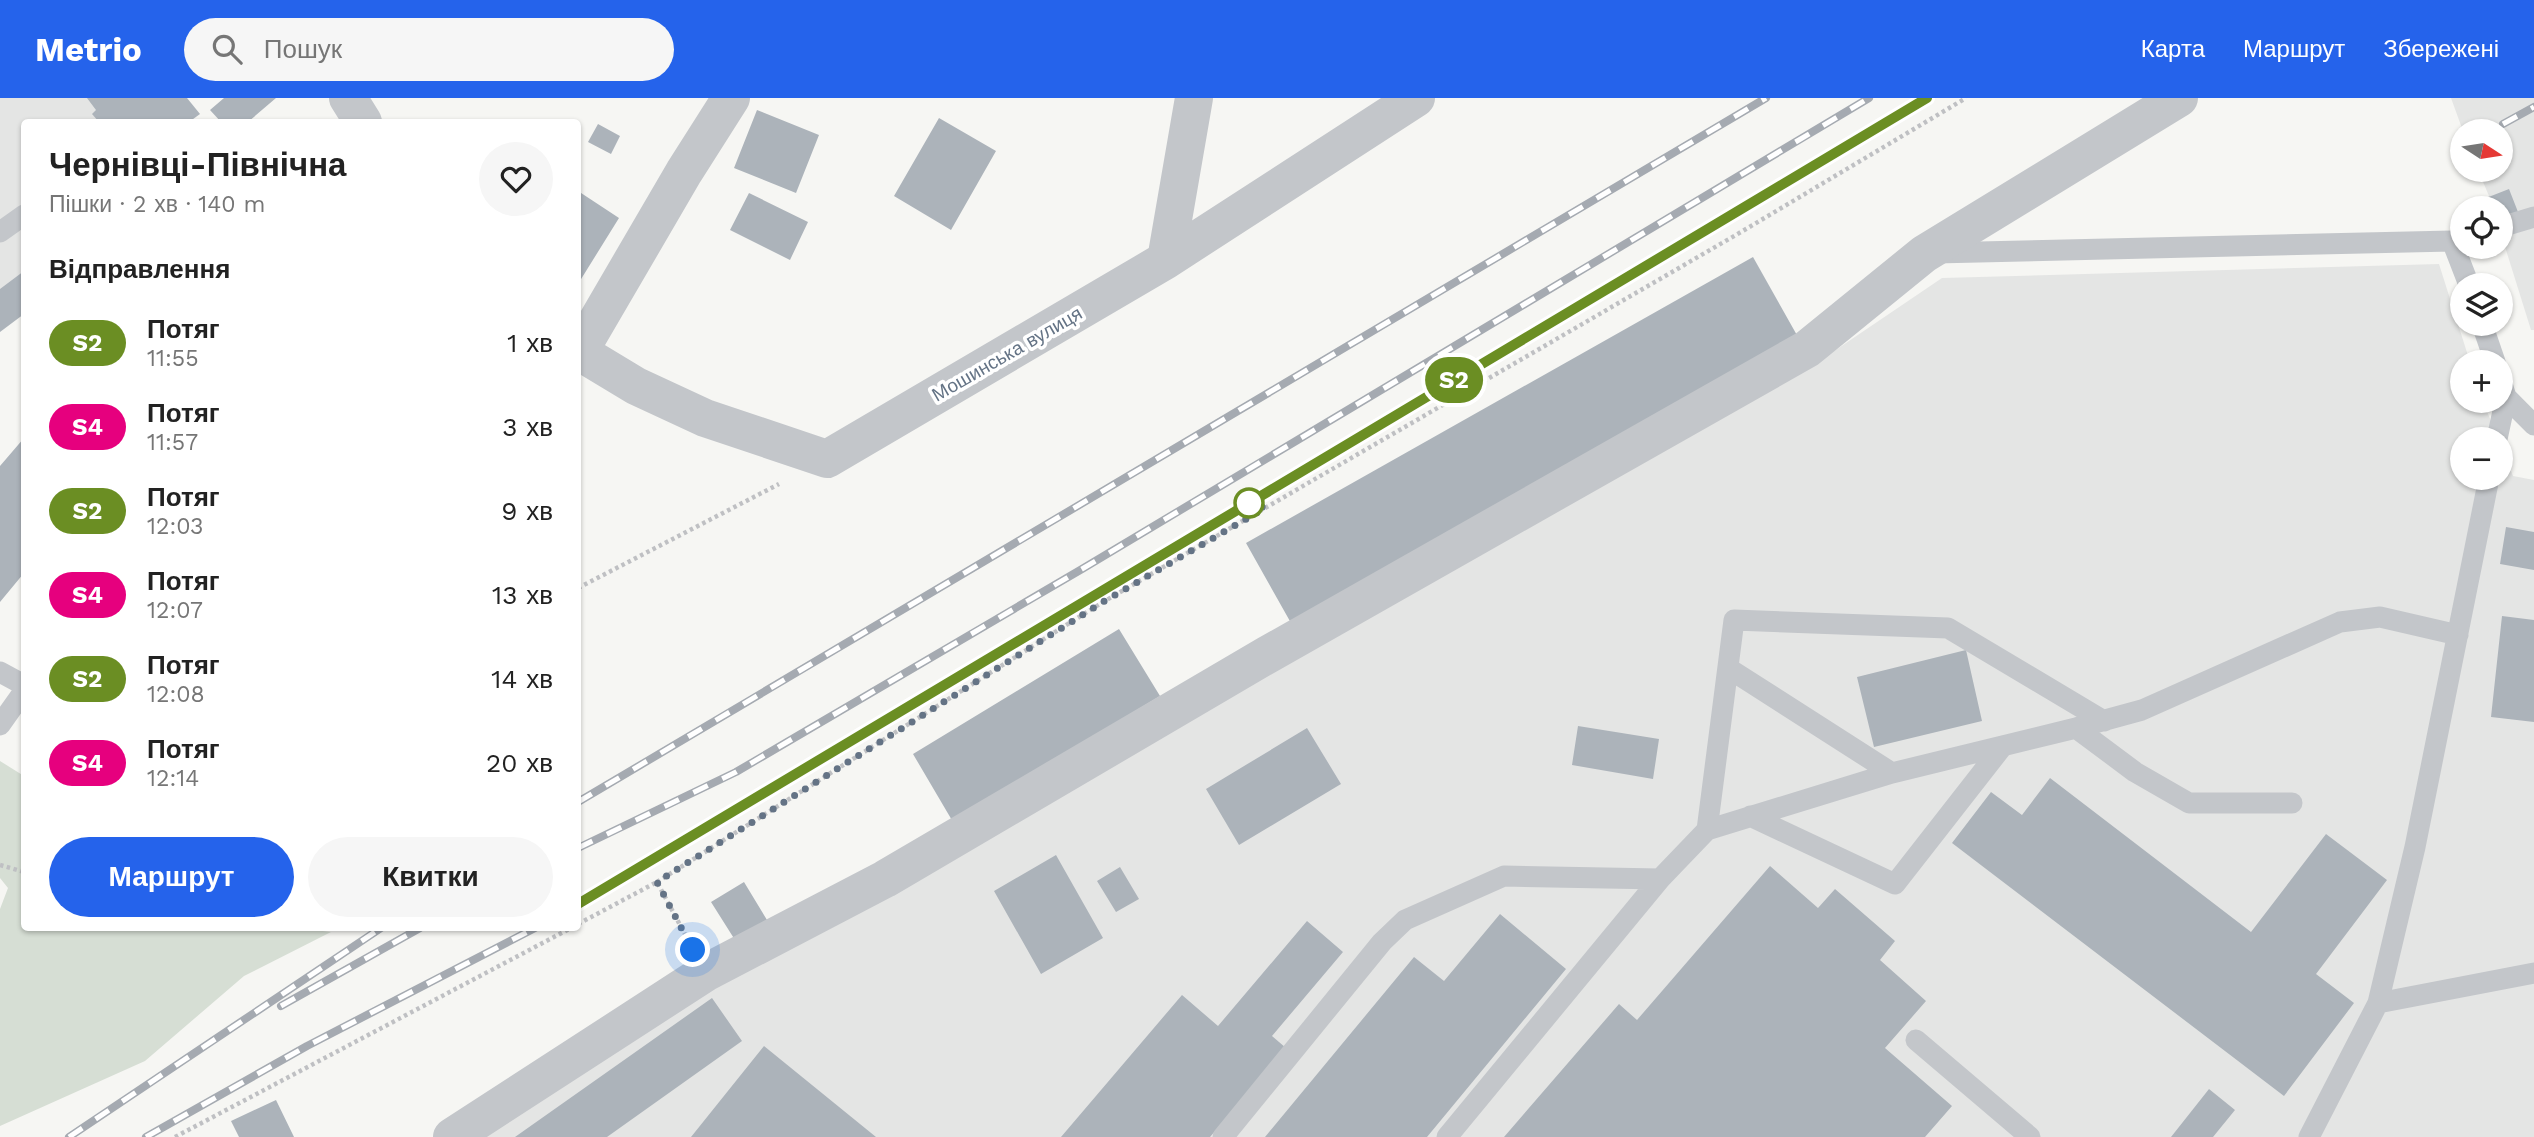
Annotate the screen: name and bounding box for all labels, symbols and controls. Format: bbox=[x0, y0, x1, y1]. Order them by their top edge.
search box bbox=[184, 18, 674, 81]
text: Metrio bbox=[35, 30, 142, 69]
icon: search bbox=[208, 30, 246, 68]
text: Пошук bbox=[264, 34, 342, 64]
text: Карта bbox=[2141, 35, 2205, 63]
text: Маршрут bbox=[2243, 35, 2345, 63]
text: Збережені bbox=[2383, 35, 2499, 63]
north arrow bbox=[2450, 119, 2513, 182]
map controls bbox=[2450, 119, 2513, 490]
button: heart bbox=[479, 142, 553, 216]
text: Чернівці-Північна bbox=[49, 145, 346, 184]
text: Пішки · 2 хв · 140 m bbox=[49, 191, 265, 218]
button: locate bbox=[2450, 196, 2513, 259]
text: Відправлення bbox=[49, 254, 230, 284]
button: layers bbox=[2450, 273, 2513, 336]
street label: Мошинська вулиця bbox=[928, 302, 1086, 406]
text: Потяг bbox=[147, 314, 220, 344]
text: 1 хв bbox=[507, 328, 553, 358]
text: S2 bbox=[73, 329, 102, 357]
text: 11:55 bbox=[147, 345, 199, 372]
button: + bbox=[2450, 350, 2513, 413]
line badge: S2 bbox=[1422, 357, 1486, 403]
text: S2 bbox=[1439, 366, 1469, 394]
text: Потяг bbox=[147, 398, 220, 428]
text: 3 хв bbox=[502, 412, 553, 442]
text: S4 bbox=[72, 413, 103, 441]
button: − bbox=[2450, 427, 2513, 490]
text: 11:57 bbox=[147, 429, 198, 456]
text: Потяг bbox=[147, 482, 220, 512]
unlabelled marker bbox=[1234, 488, 1264, 518]
text: 9 хв bbox=[501, 496, 553, 526]
text: S2 bbox=[73, 497, 102, 525]
text: 12:03 bbox=[147, 513, 203, 540]
text: Потяг bbox=[147, 566, 220, 596]
text: 13 хв bbox=[492, 580, 553, 610]
text: S4 bbox=[72, 581, 103, 609]
text: 12:07 bbox=[147, 597, 203, 624]
text: Потяг bbox=[147, 650, 220, 680]
text: 14 хв bbox=[491, 664, 553, 694]
text: S2 bbox=[73, 665, 102, 693]
text: 12:08 bbox=[147, 681, 205, 708]
text: Потяг bbox=[147, 734, 220, 764]
text: 20 хв bbox=[486, 748, 553, 778]
text: S4 bbox=[72, 749, 103, 777]
text: 12:14 bbox=[147, 765, 199, 792]
button: Маршрут bbox=[49, 837, 294, 917]
button: Квитки bbox=[308, 837, 553, 917]
your location bbox=[675, 932, 710, 967]

